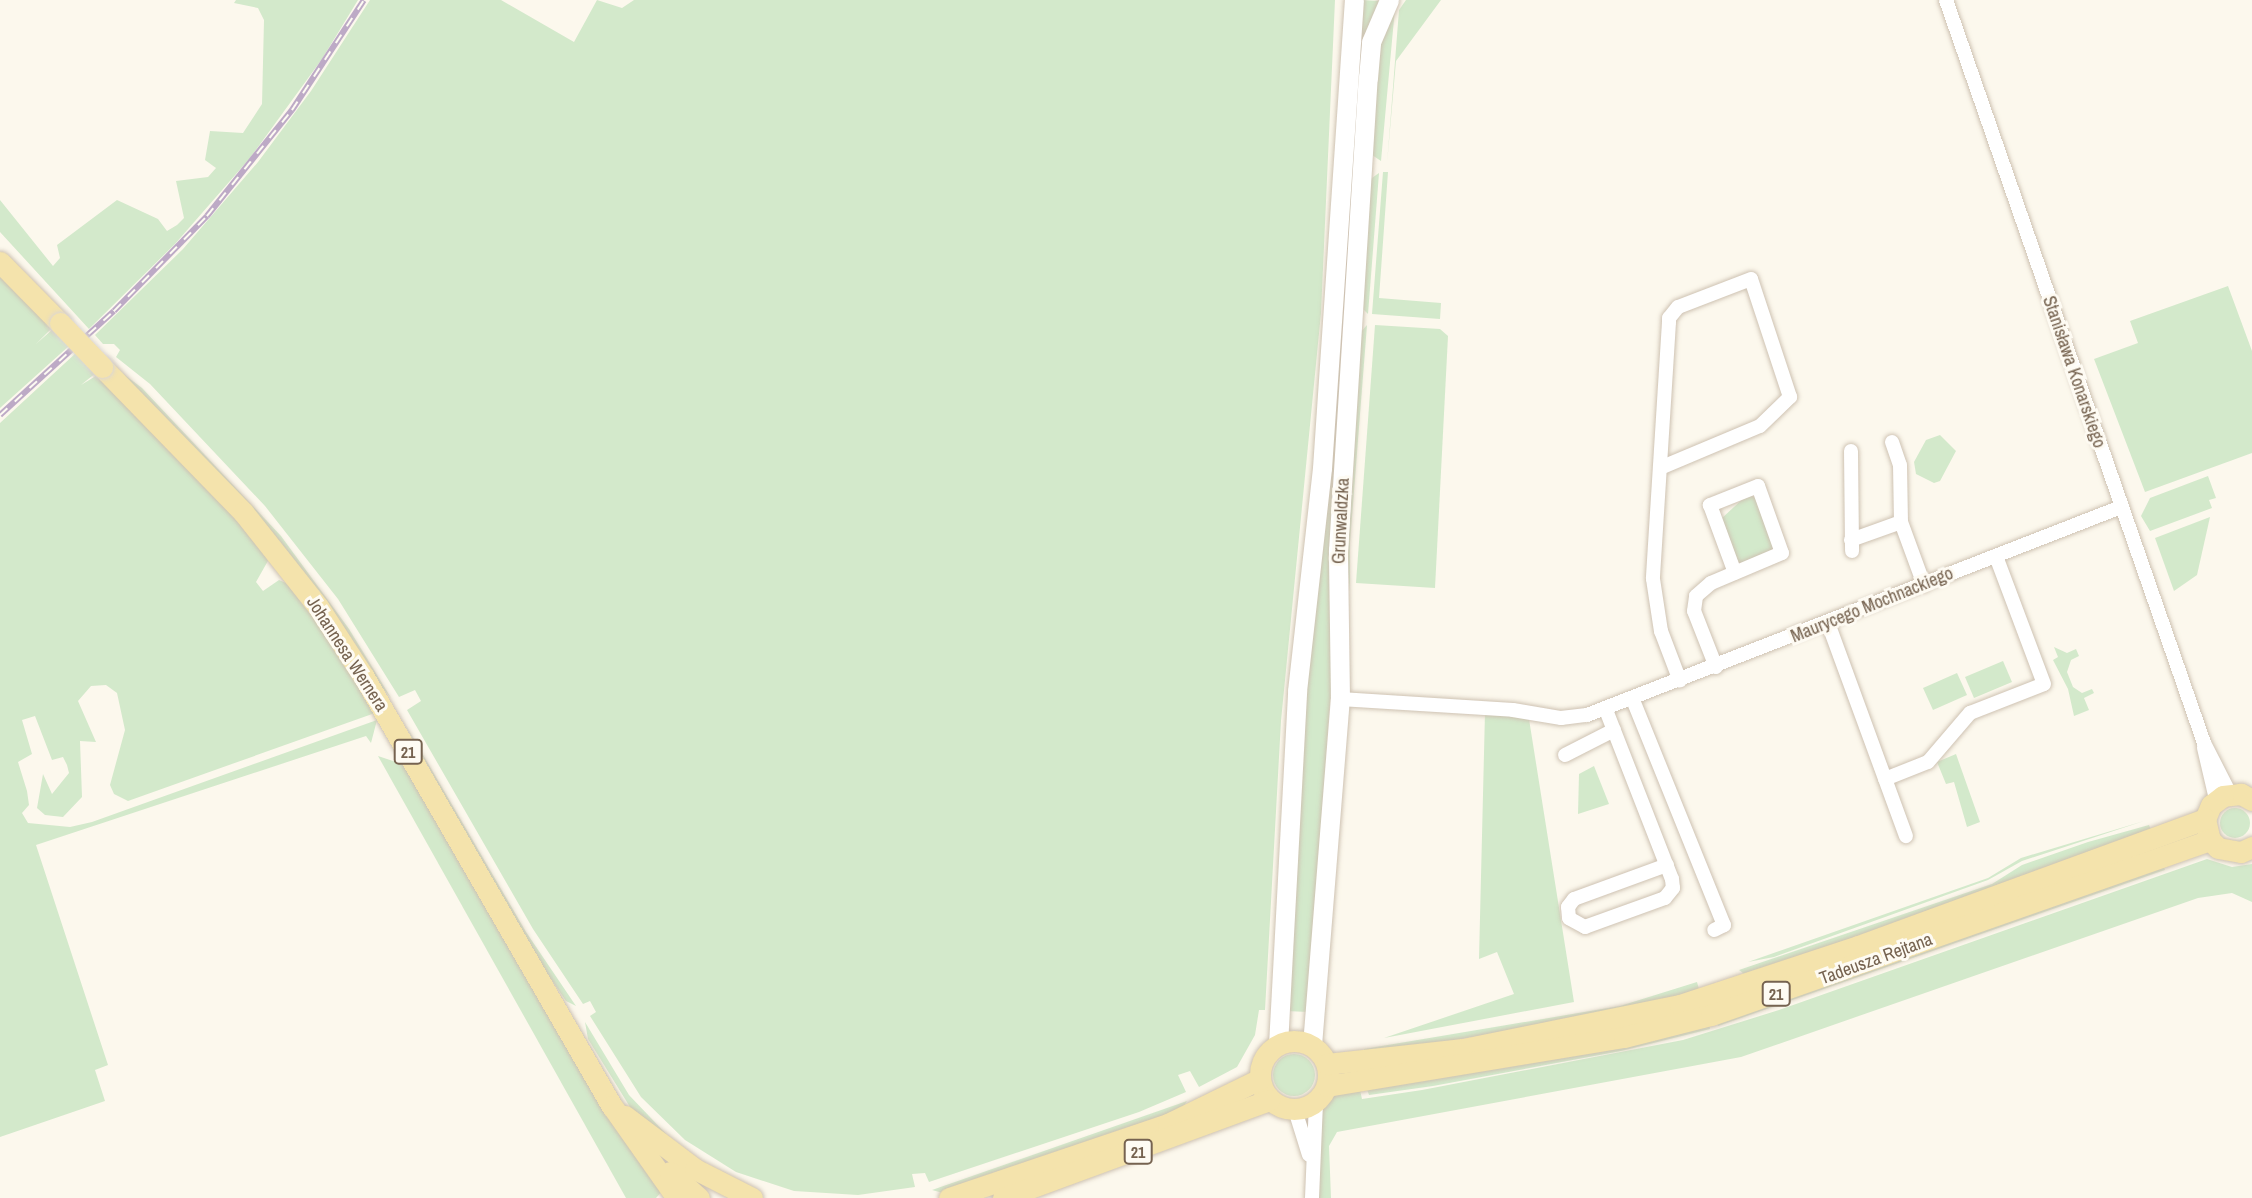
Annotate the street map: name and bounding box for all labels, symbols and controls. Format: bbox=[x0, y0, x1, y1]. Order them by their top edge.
street label: Stanisława Konarskiego bbox=[2038, 293, 2110, 451]
street label: Grunwaldzka bbox=[1328, 477, 1354, 565]
street label: Maurycego Mochnackiego bbox=[1788, 563, 1956, 647]
street label: Johannesa Wernera bbox=[302, 592, 392, 716]
road number: 21 bbox=[392, 740, 424, 764]
street label: Tadeusza Rejtana bbox=[1817, 929, 1935, 989]
road number: 21 bbox=[1760, 982, 1792, 1006]
road number: 21 bbox=[1122, 1140, 1154, 1164]

